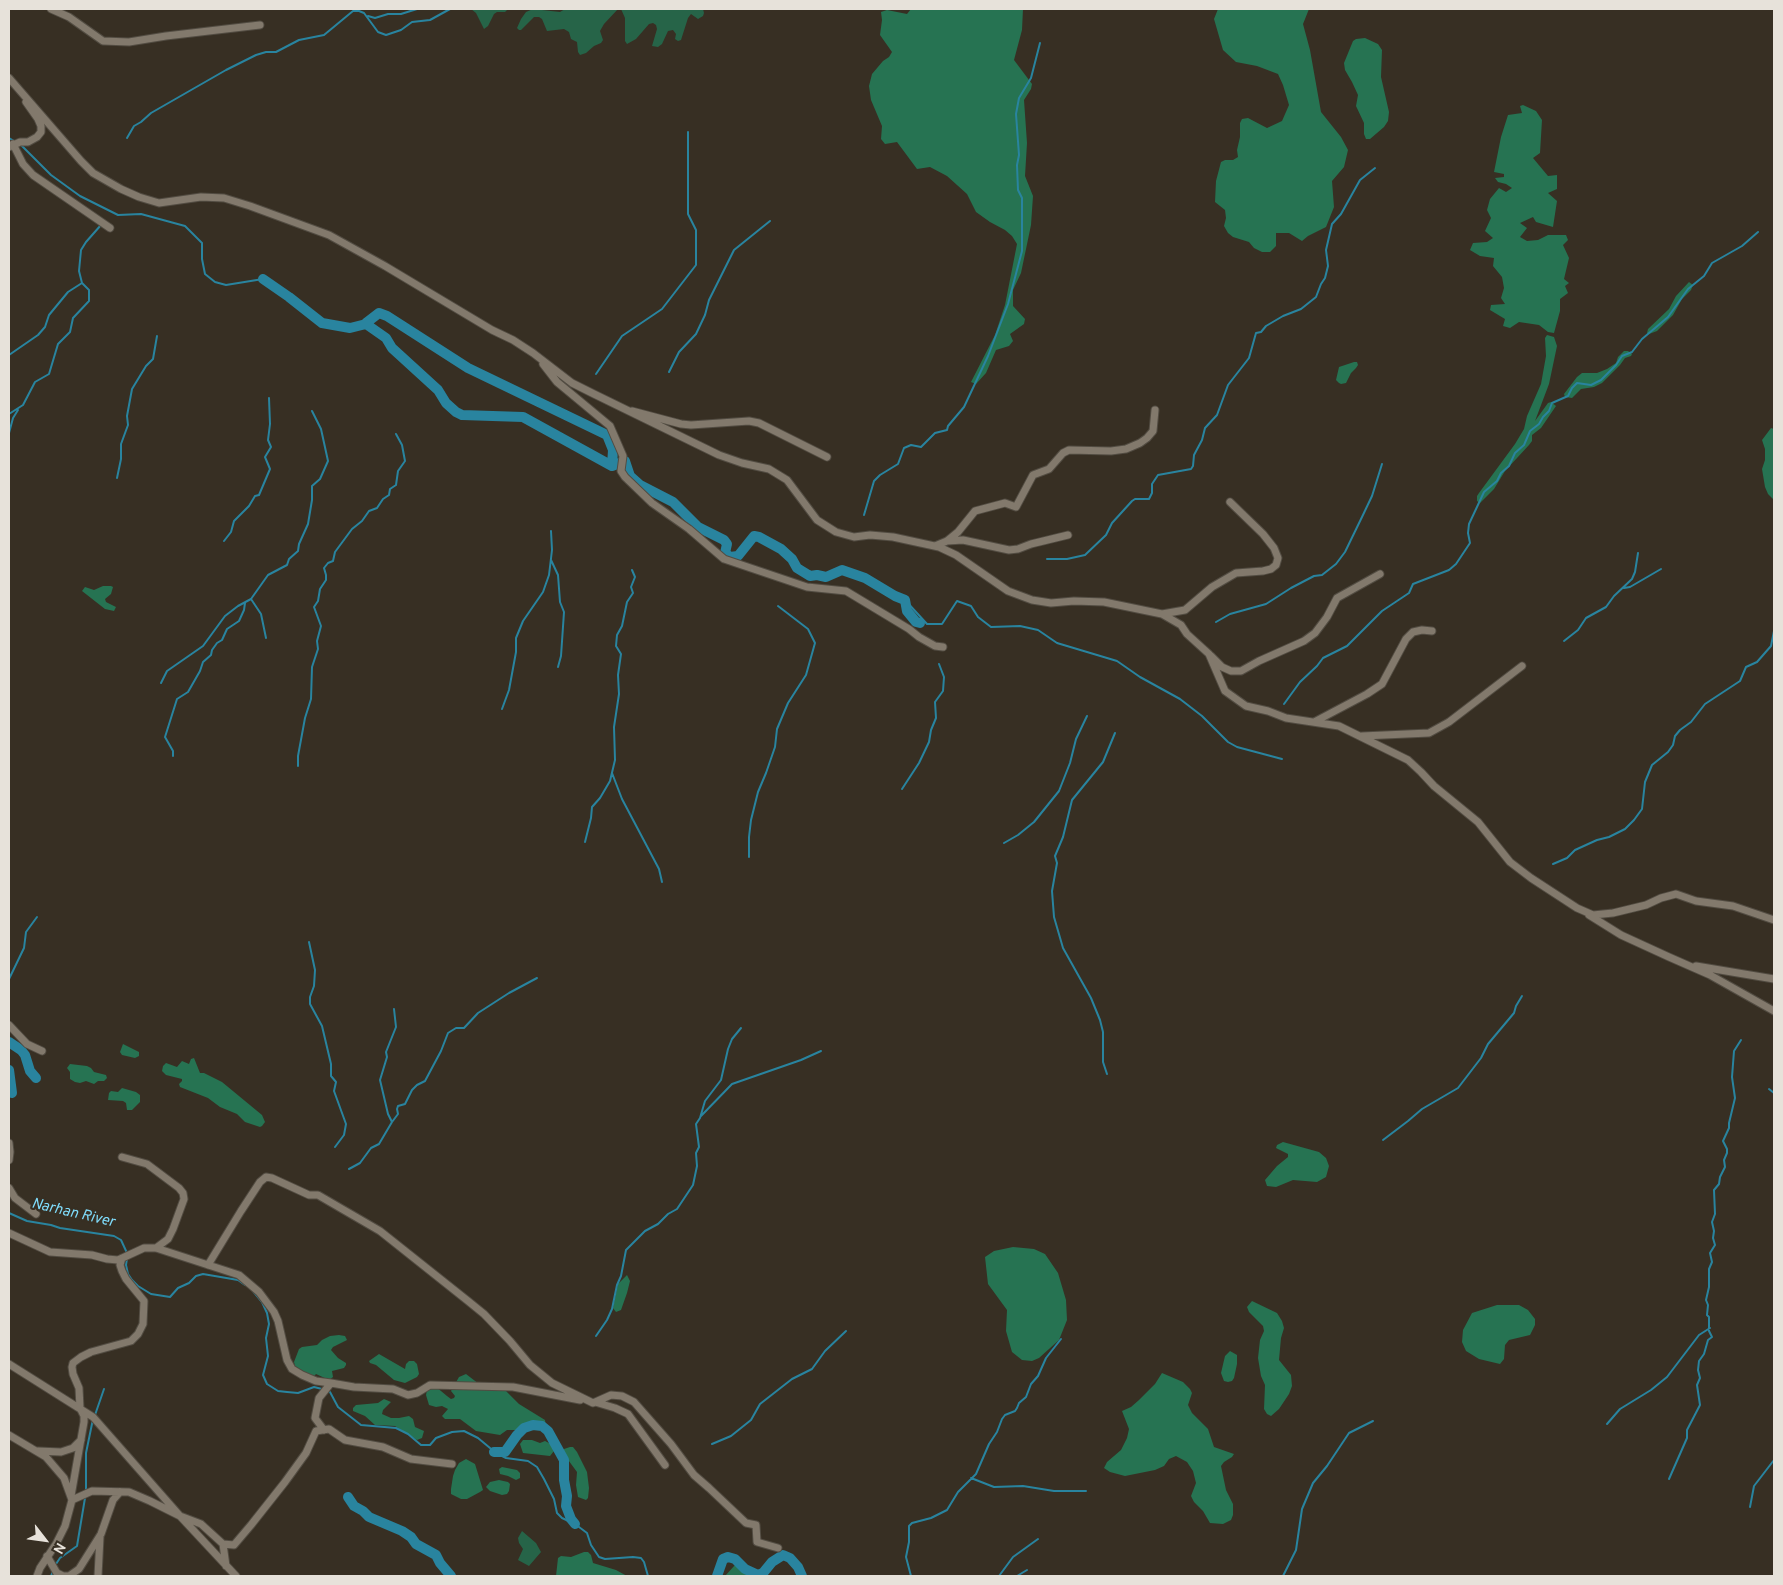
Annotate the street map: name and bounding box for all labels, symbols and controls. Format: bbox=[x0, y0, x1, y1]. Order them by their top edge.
water label: Narhan River bbox=[30, 1196, 116, 1232]
north arrow bbox=[20, 1515, 70, 1565]
text: N bbox=[49, 1539, 68, 1556]

